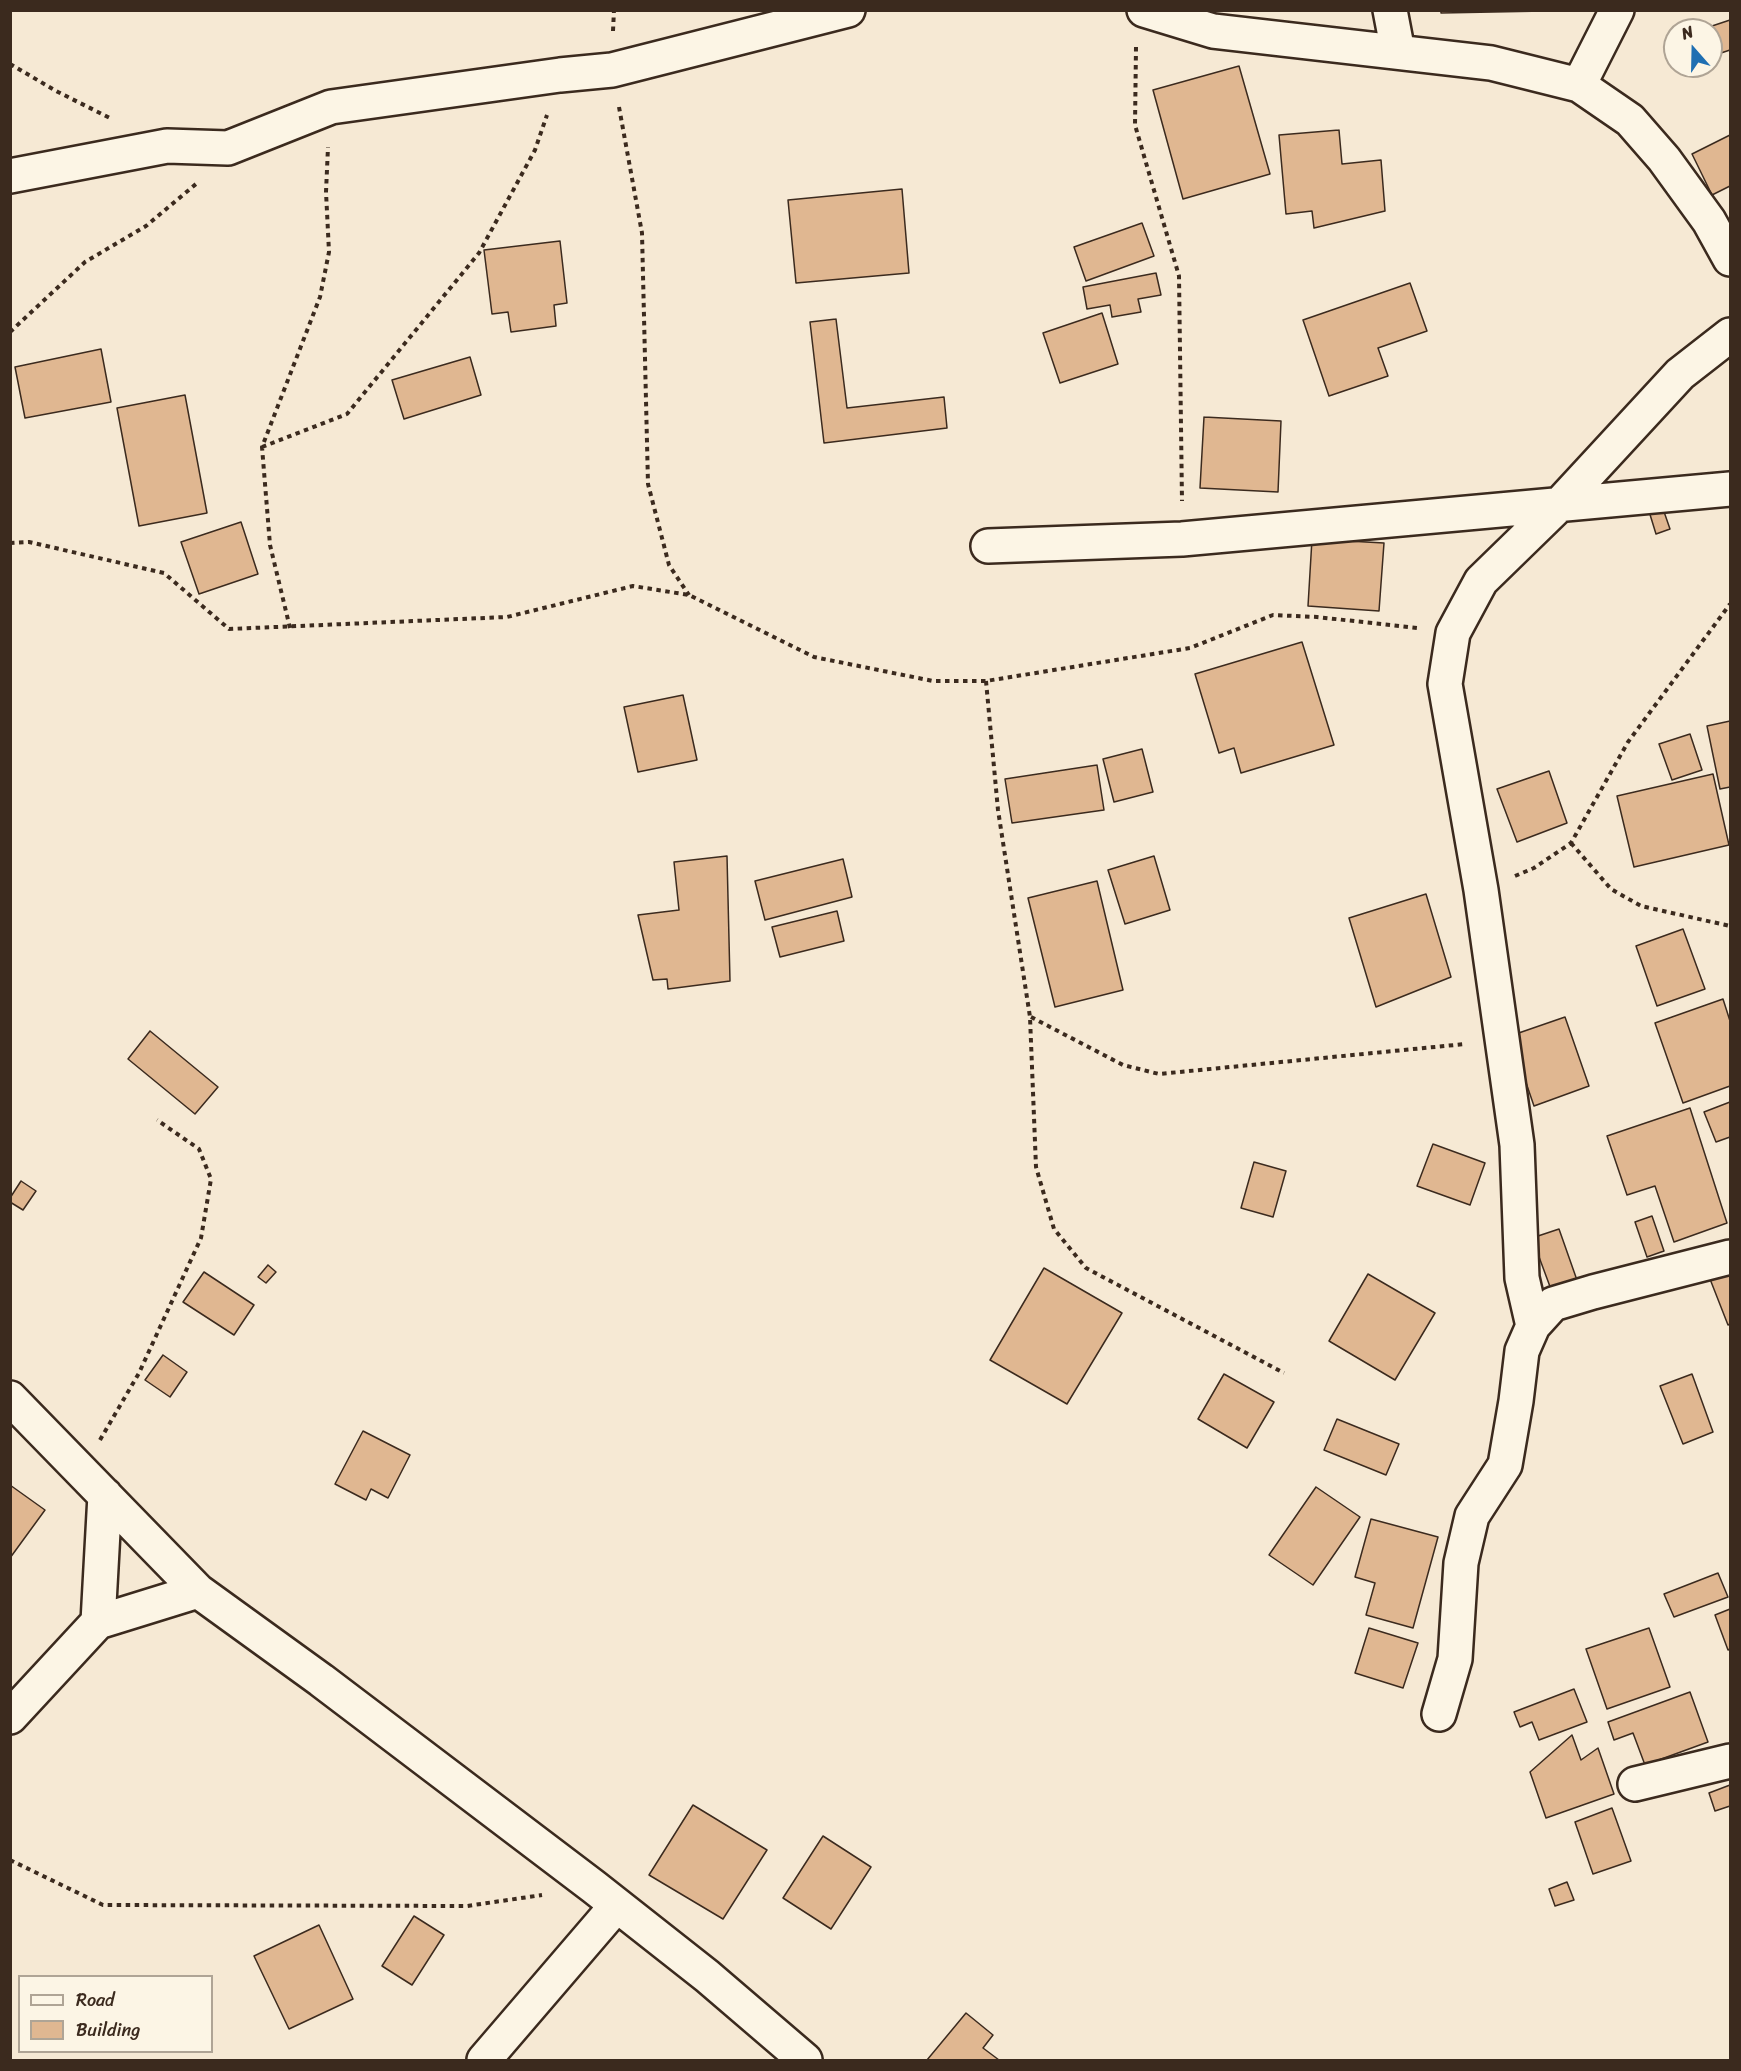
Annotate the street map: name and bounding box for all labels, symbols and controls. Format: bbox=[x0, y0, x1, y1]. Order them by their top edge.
text: N bbox=[1677, 17, 1698, 48]
north arrow bbox=[1663, 18, 1723, 78]
legend bbox=[18, 1975, 213, 2053]
text: Road bbox=[76, 1984, 115, 2016]
text: Building bbox=[76, 2014, 140, 2046]

